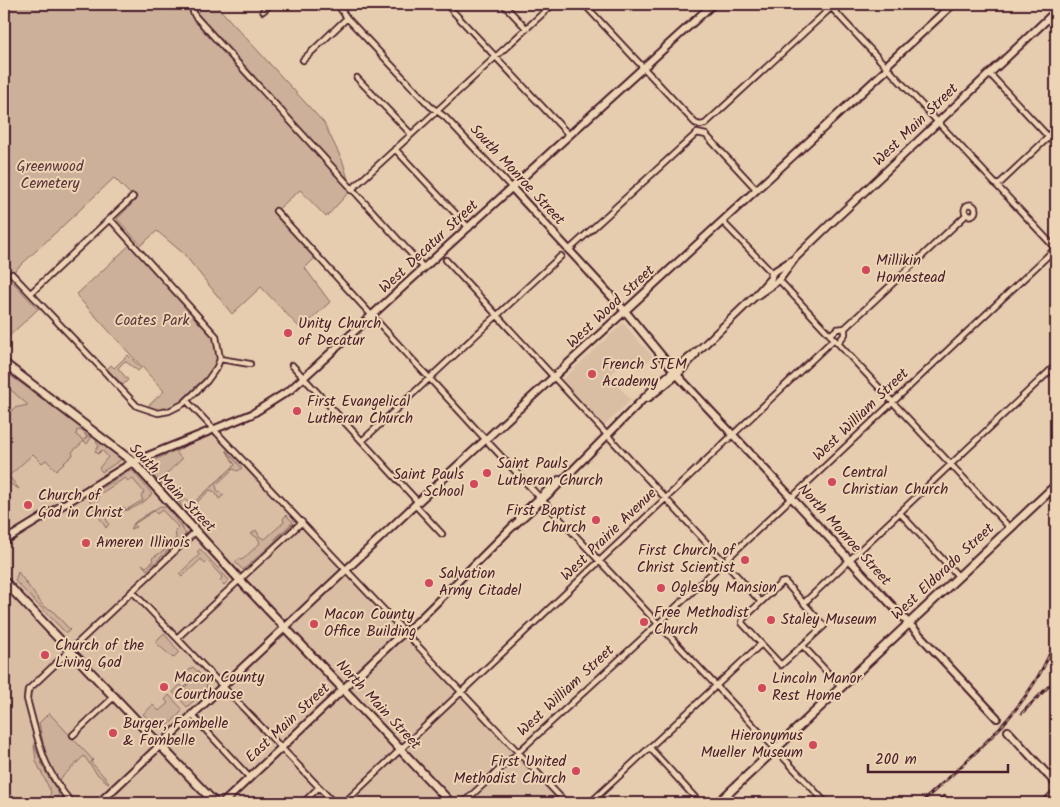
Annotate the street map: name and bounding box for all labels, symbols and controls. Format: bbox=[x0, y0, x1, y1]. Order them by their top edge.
street label: West Main Street bbox=[868, 78, 964, 172]
street label: South Monroe Street bbox=[464, 119, 571, 231]
park label: Greenwood Cemetery bbox=[17, 155, 84, 196]
street label: West Decatur Street bbox=[374, 194, 484, 300]
place label: Millikin Homestead bbox=[876, 249, 946, 290]
street label: West Wood Street bbox=[561, 259, 661, 355]
marker: Millikin Homestead bbox=[860, 264, 872, 276]
park label: Coates Park bbox=[115, 309, 190, 333]
place label: Unity Church of Decatur bbox=[298, 312, 381, 353]
marker: Unity Church of Decatur bbox=[282, 327, 294, 339]
place label: French STEM Academy bbox=[602, 353, 687, 394]
street label: West William Street bbox=[807, 362, 915, 467]
marker: French STEM Academy bbox=[586, 368, 598, 380]
place label: First Evangelical Lutheran Church bbox=[307, 390, 413, 431]
marker: First Evangelical Lutheran Church bbox=[291, 405, 303, 417]
street label: South Main Street bbox=[123, 438, 221, 538]
place label: Saint Pauls Lutheran Church bbox=[497, 452, 603, 493]
place label: Central Christian Church bbox=[842, 461, 948, 502]
place label: Saint Pauls School bbox=[393, 463, 465, 504]
marker: Saint Pauls Lutheran Church bbox=[481, 467, 493, 479]
marker: Central Christian Church bbox=[826, 476, 838, 488]
marker: Saint Pauls School bbox=[468, 478, 480, 490]
street label: North Monroe Street bbox=[791, 478, 897, 592]
street label: West Prairie Avenue bbox=[555, 482, 663, 587]
place label: Church of God in Christ bbox=[38, 484, 123, 525]
marker: Church of God in Christ bbox=[22, 499, 34, 511]
place label: First Baptist Church bbox=[506, 499, 586, 540]
marker: First Baptist Church bbox=[590, 514, 602, 526]
street label: West Eldorado Street bbox=[886, 517, 1000, 626]
place label: Ameren Illinois bbox=[96, 531, 190, 555]
marker: Ameren Illinois bbox=[80, 537, 92, 549]
place label: First Church of Christ Scientist bbox=[637, 539, 736, 580]
marker: First Church of Christ Scientist bbox=[739, 554, 751, 566]
place label: Salvation Army Citadel bbox=[439, 562, 522, 603]
place label: Oglesby Mansion bbox=[671, 576, 777, 600]
marker: Salvation Army Citadel bbox=[423, 577, 435, 589]
marker: Oglesby Mansion bbox=[655, 582, 667, 594]
place label: Free Methodist Church bbox=[654, 601, 749, 642]
place label: Macon County Office Building bbox=[324, 603, 416, 644]
place label: Staley Museum bbox=[781, 608, 877, 632]
marker: Staley Museum bbox=[765, 614, 777, 626]
marker: Free Methodist Church bbox=[638, 616, 650, 628]
marker: Macon County Office Building bbox=[308, 618, 320, 630]
place label: Church of the Living God bbox=[55, 634, 144, 675]
street label: West William Street bbox=[512, 639, 620, 743]
marker: Church of the Living God bbox=[39, 649, 51, 661]
street label: North Main Street bbox=[330, 654, 427, 756]
place label: Macon County Courthouse bbox=[174, 666, 265, 707]
place label: Lincoln Manor Rest Home bbox=[772, 667, 863, 708]
street label: East Main Street bbox=[240, 677, 336, 769]
marker: Macon County Courthouse bbox=[158, 681, 170, 693]
marker: Lincoln Manor Rest Home bbox=[756, 682, 768, 694]
place label: Burger, Fombelle & Fombelle bbox=[123, 712, 229, 753]
place label: Hieronymus Mueller Museum bbox=[701, 724, 804, 765]
marker: Burger, Fombelle & Fombelle bbox=[107, 727, 119, 739]
marker: Hieronymus Mueller Museum bbox=[807, 739, 819, 751]
scale bar bbox=[868, 742, 1008, 774]
text: 200 m bbox=[875, 748, 917, 772]
place label: First United Methodist Church bbox=[454, 750, 567, 791]
marker: First United Methodist Church bbox=[570, 765, 582, 777]

